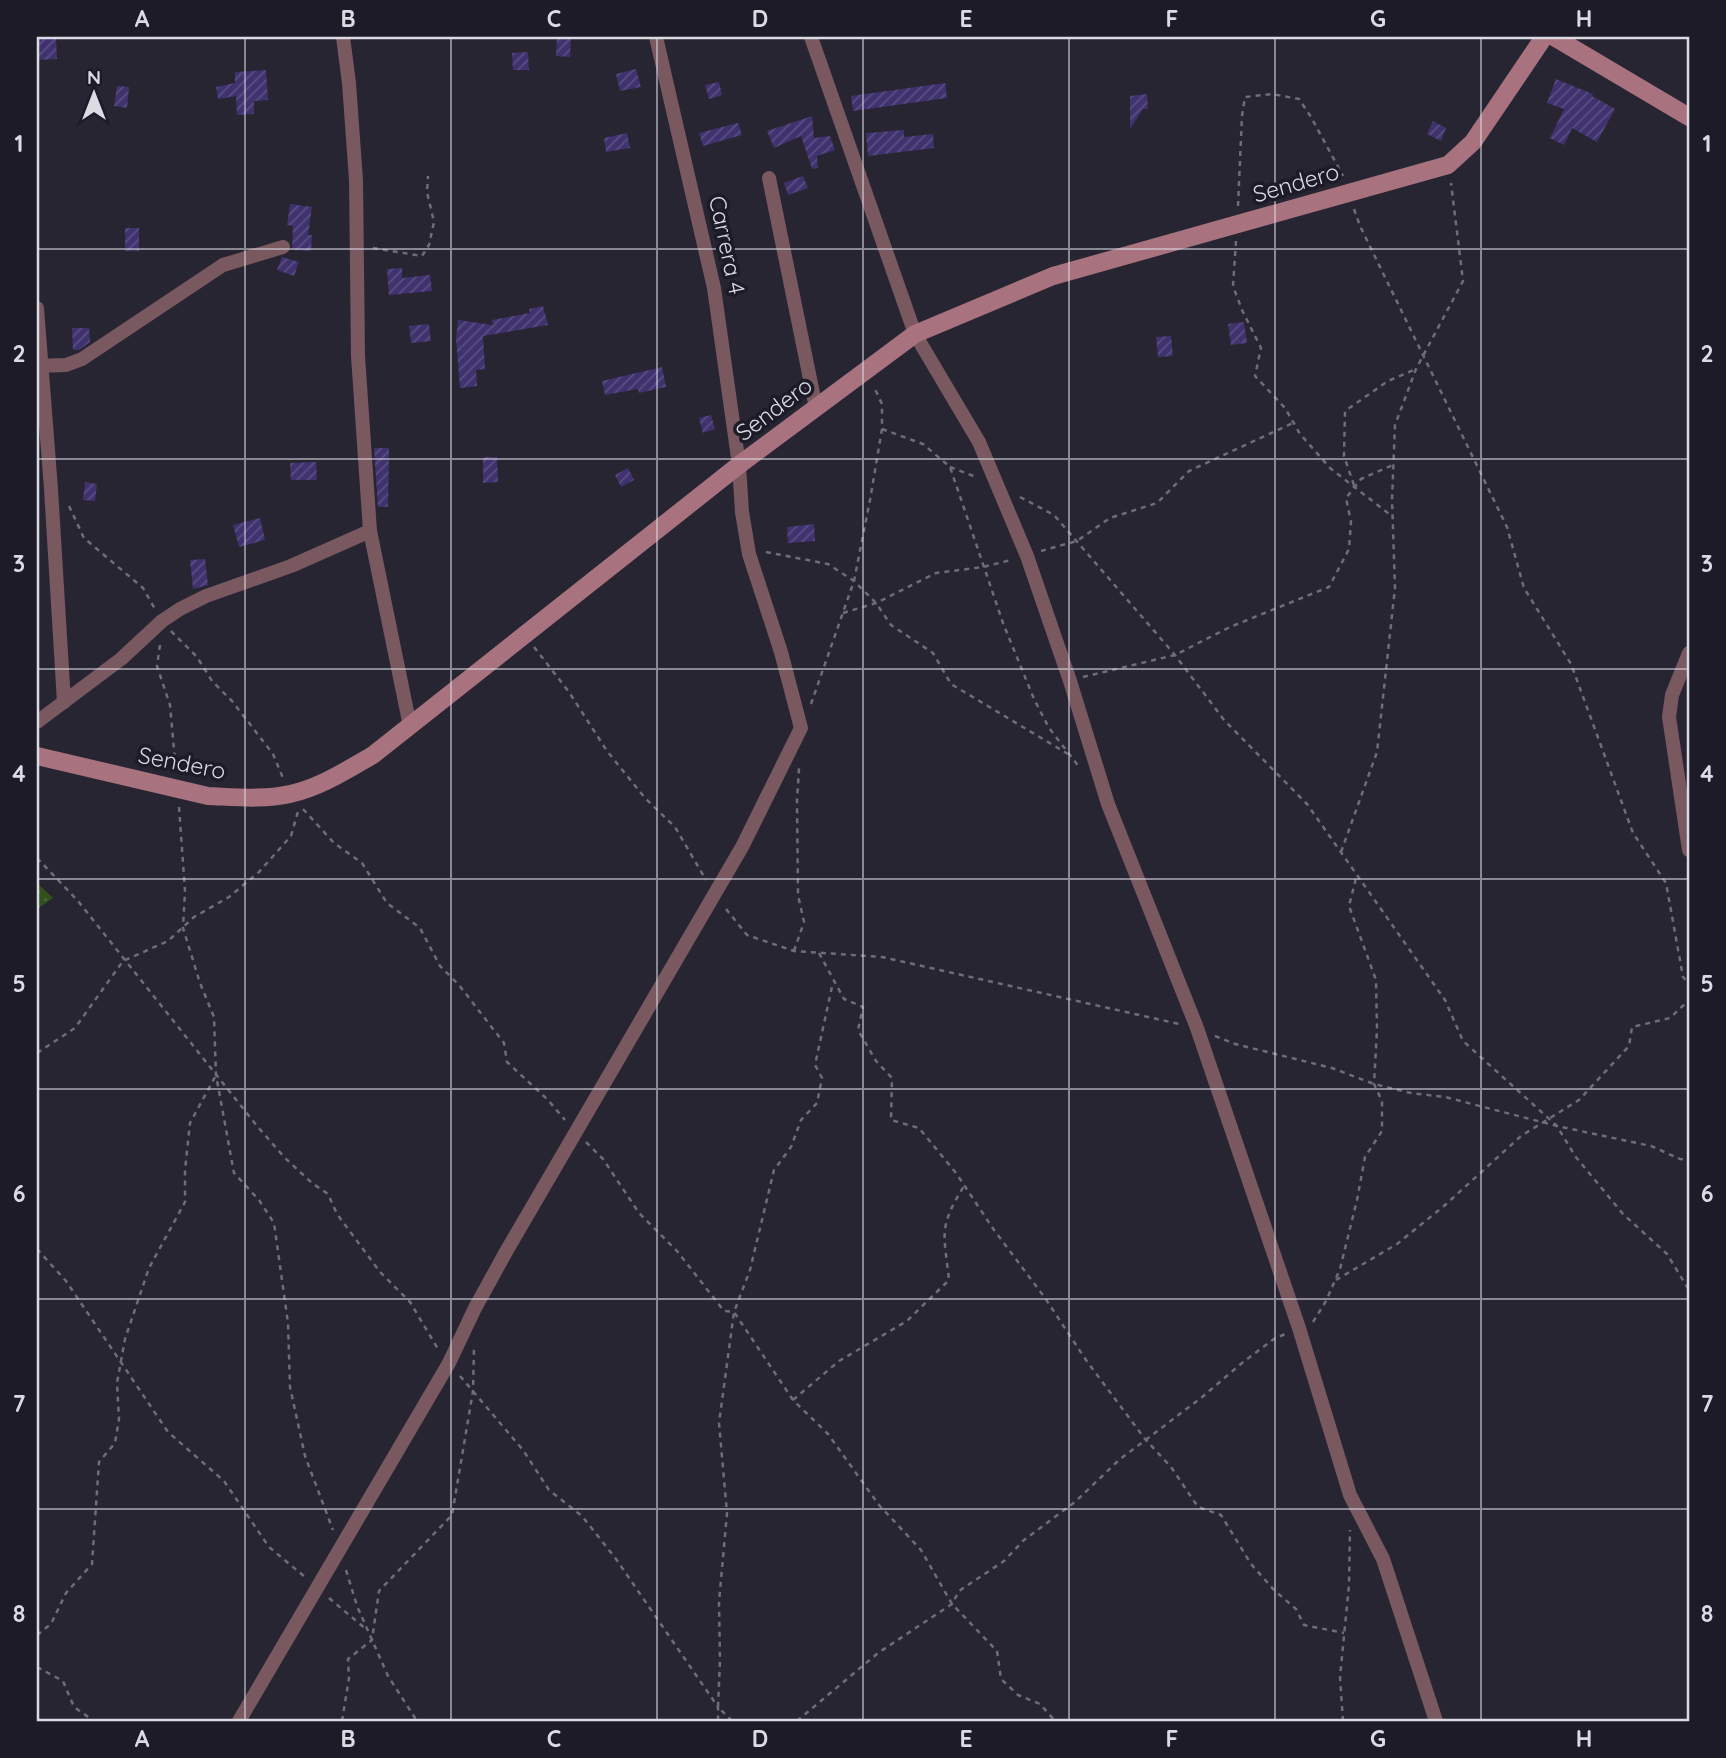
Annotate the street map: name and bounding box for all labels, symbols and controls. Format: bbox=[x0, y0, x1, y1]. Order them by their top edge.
text: A bbox=[135, 4, 150, 33]
text: B bbox=[340, 4, 356, 33]
text: C bbox=[547, 4, 561, 33]
text: D bbox=[752, 4, 768, 33]
text: E bbox=[959, 4, 973, 33]
text: F bbox=[1166, 4, 1178, 33]
text: G bbox=[1370, 4, 1386, 33]
text: H bbox=[1576, 4, 1592, 33]
north arrow bbox=[60, 60, 130, 130]
text: N bbox=[87, 65, 101, 89]
text: 1 bbox=[15, 129, 23, 158]
text: 1 bbox=[1703, 129, 1711, 158]
street label: Sendero bbox=[1249, 156, 1342, 209]
street label: Carrera 4 bbox=[703, 193, 752, 297]
text: 2 bbox=[12, 339, 26, 368]
text: 2 bbox=[1700, 339, 1714, 368]
street label: Sendero bbox=[730, 370, 818, 447]
text: 3 bbox=[13, 549, 25, 578]
text: 3 bbox=[1701, 549, 1713, 578]
street label: Sendero bbox=[136, 740, 228, 785]
text: 4 bbox=[12, 759, 26, 788]
text: 4 bbox=[1700, 759, 1714, 788]
text: 5 bbox=[12, 969, 26, 998]
text: 5 bbox=[1700, 969, 1714, 998]
text: 6 bbox=[13, 1179, 25, 1208]
text: 6 bbox=[1701, 1179, 1713, 1208]
text: 7 bbox=[13, 1389, 26, 1418]
text: 7 bbox=[1701, 1389, 1714, 1418]
text: 8 bbox=[13, 1599, 25, 1628]
text: 8 bbox=[1701, 1599, 1713, 1628]
text: A bbox=[135, 1724, 150, 1753]
text: B bbox=[340, 1724, 356, 1753]
text: C bbox=[547, 1724, 561, 1753]
text: D bbox=[752, 1724, 768, 1753]
text: E bbox=[959, 1724, 973, 1753]
text: F bbox=[1166, 1724, 1178, 1753]
text: G bbox=[1370, 1724, 1386, 1753]
text: H bbox=[1576, 1724, 1592, 1753]

